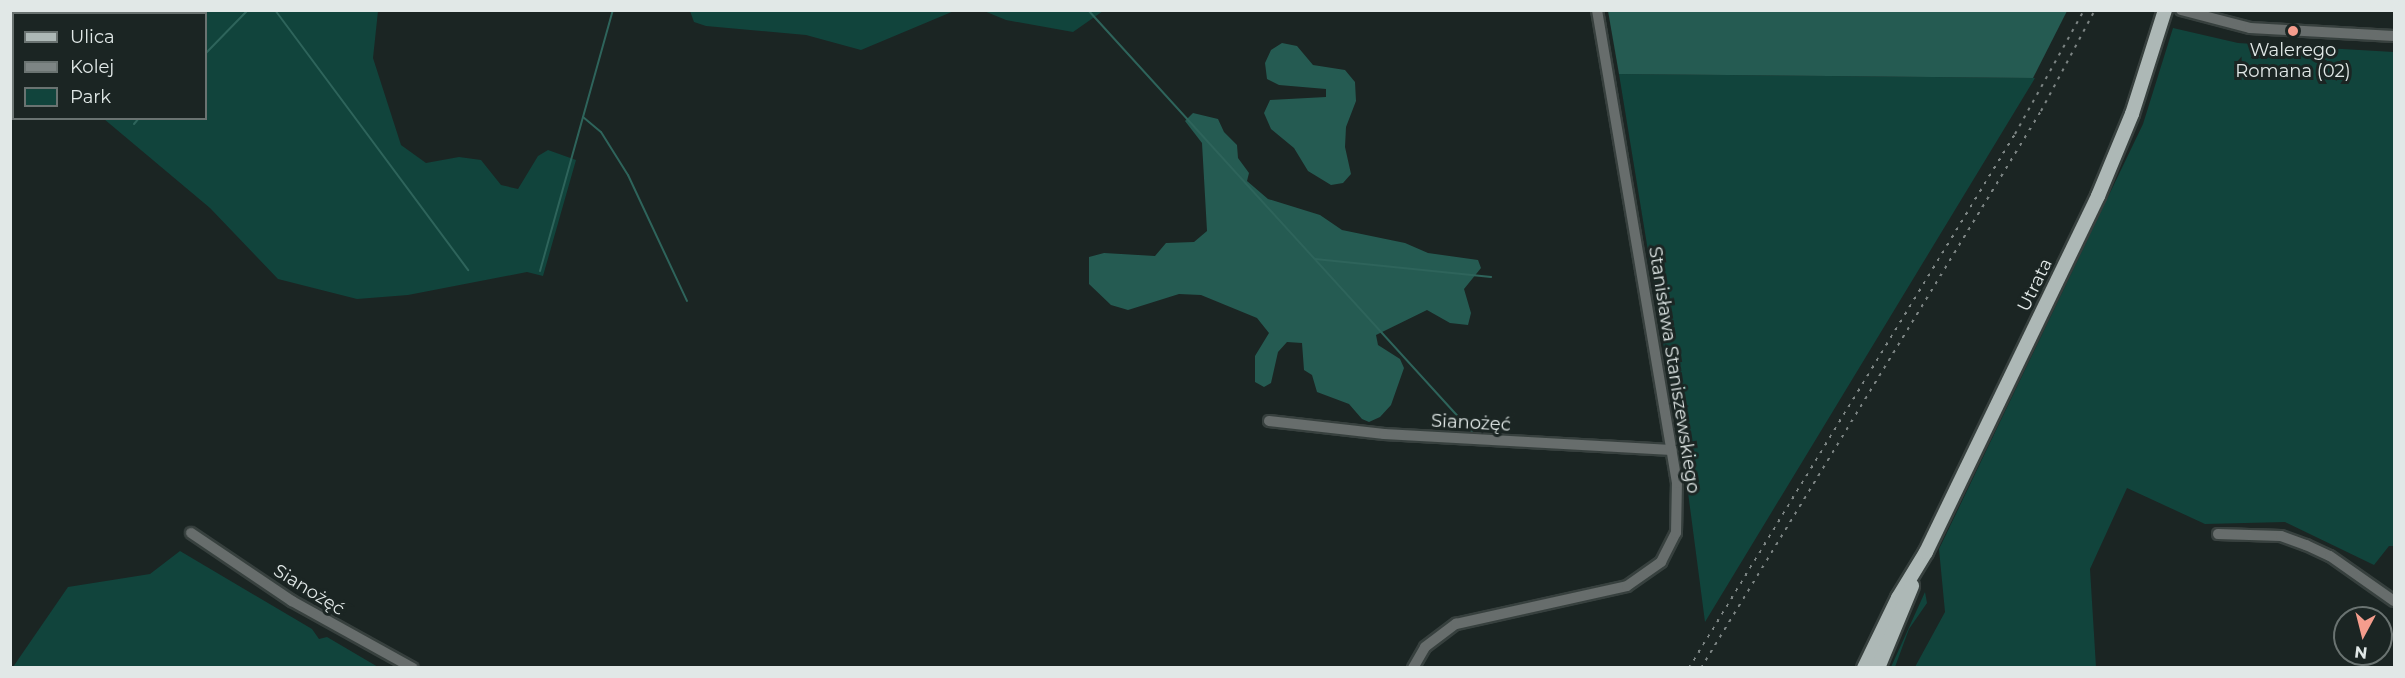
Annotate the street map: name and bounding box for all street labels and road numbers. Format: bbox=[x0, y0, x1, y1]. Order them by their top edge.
street label: Stanisława Staniszewskiego bbox=[1644, 245, 1704, 495]
street label: Utrata bbox=[2013, 255, 2057, 315]
street label: Sianożęć bbox=[1431, 410, 1511, 436]
street label: Sianożęć bbox=[269, 560, 349, 620]

